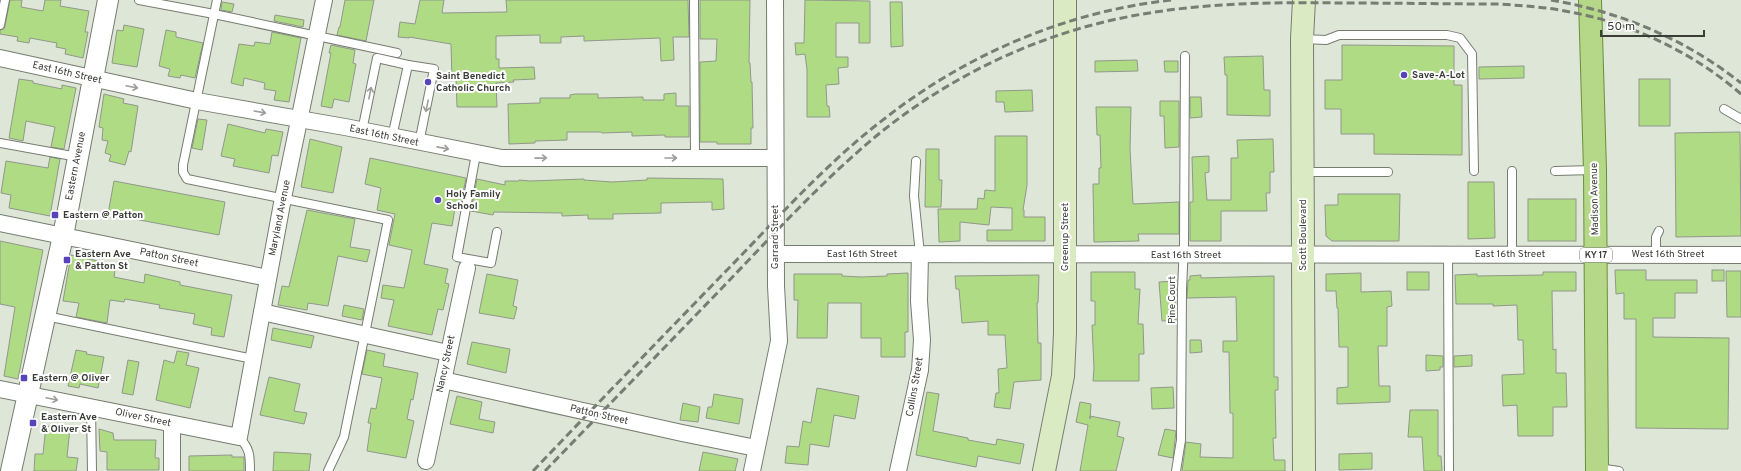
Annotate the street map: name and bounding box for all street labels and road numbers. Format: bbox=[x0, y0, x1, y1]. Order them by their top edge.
street label: East 16th Street bbox=[31, 59, 103, 87]
street label: East 16th Street bbox=[348, 122, 420, 150]
street label: Eastern Avenue bbox=[63, 130, 89, 202]
street label: Madison Avenue bbox=[1588, 163, 1602, 235]
street label: Maryland Avenue bbox=[266, 179, 294, 257]
street label: Scott Boulevard bbox=[1297, 199, 1310, 271]
street label: Greenup Street bbox=[1059, 203, 1072, 271]
street label: Garrard Street bbox=[769, 205, 782, 269]
street label: Patton Street bbox=[139, 245, 200, 271]
street label: East 16th Street bbox=[827, 248, 898, 261]
street label: East 16th Street bbox=[1475, 248, 1546, 261]
road number: KY 17 bbox=[1580, 248, 1612, 262]
street label: West 16th Street bbox=[1632, 248, 1705, 261]
street label: East 16th Street bbox=[1151, 249, 1222, 262]
street label: Pine Court bbox=[1166, 276, 1179, 324]
street label: Nancy Street bbox=[434, 334, 458, 394]
street label: Collins Street bbox=[903, 356, 927, 418]
street label: Patton Street bbox=[569, 402, 630, 428]
street label: Oliver Street bbox=[114, 406, 172, 430]

